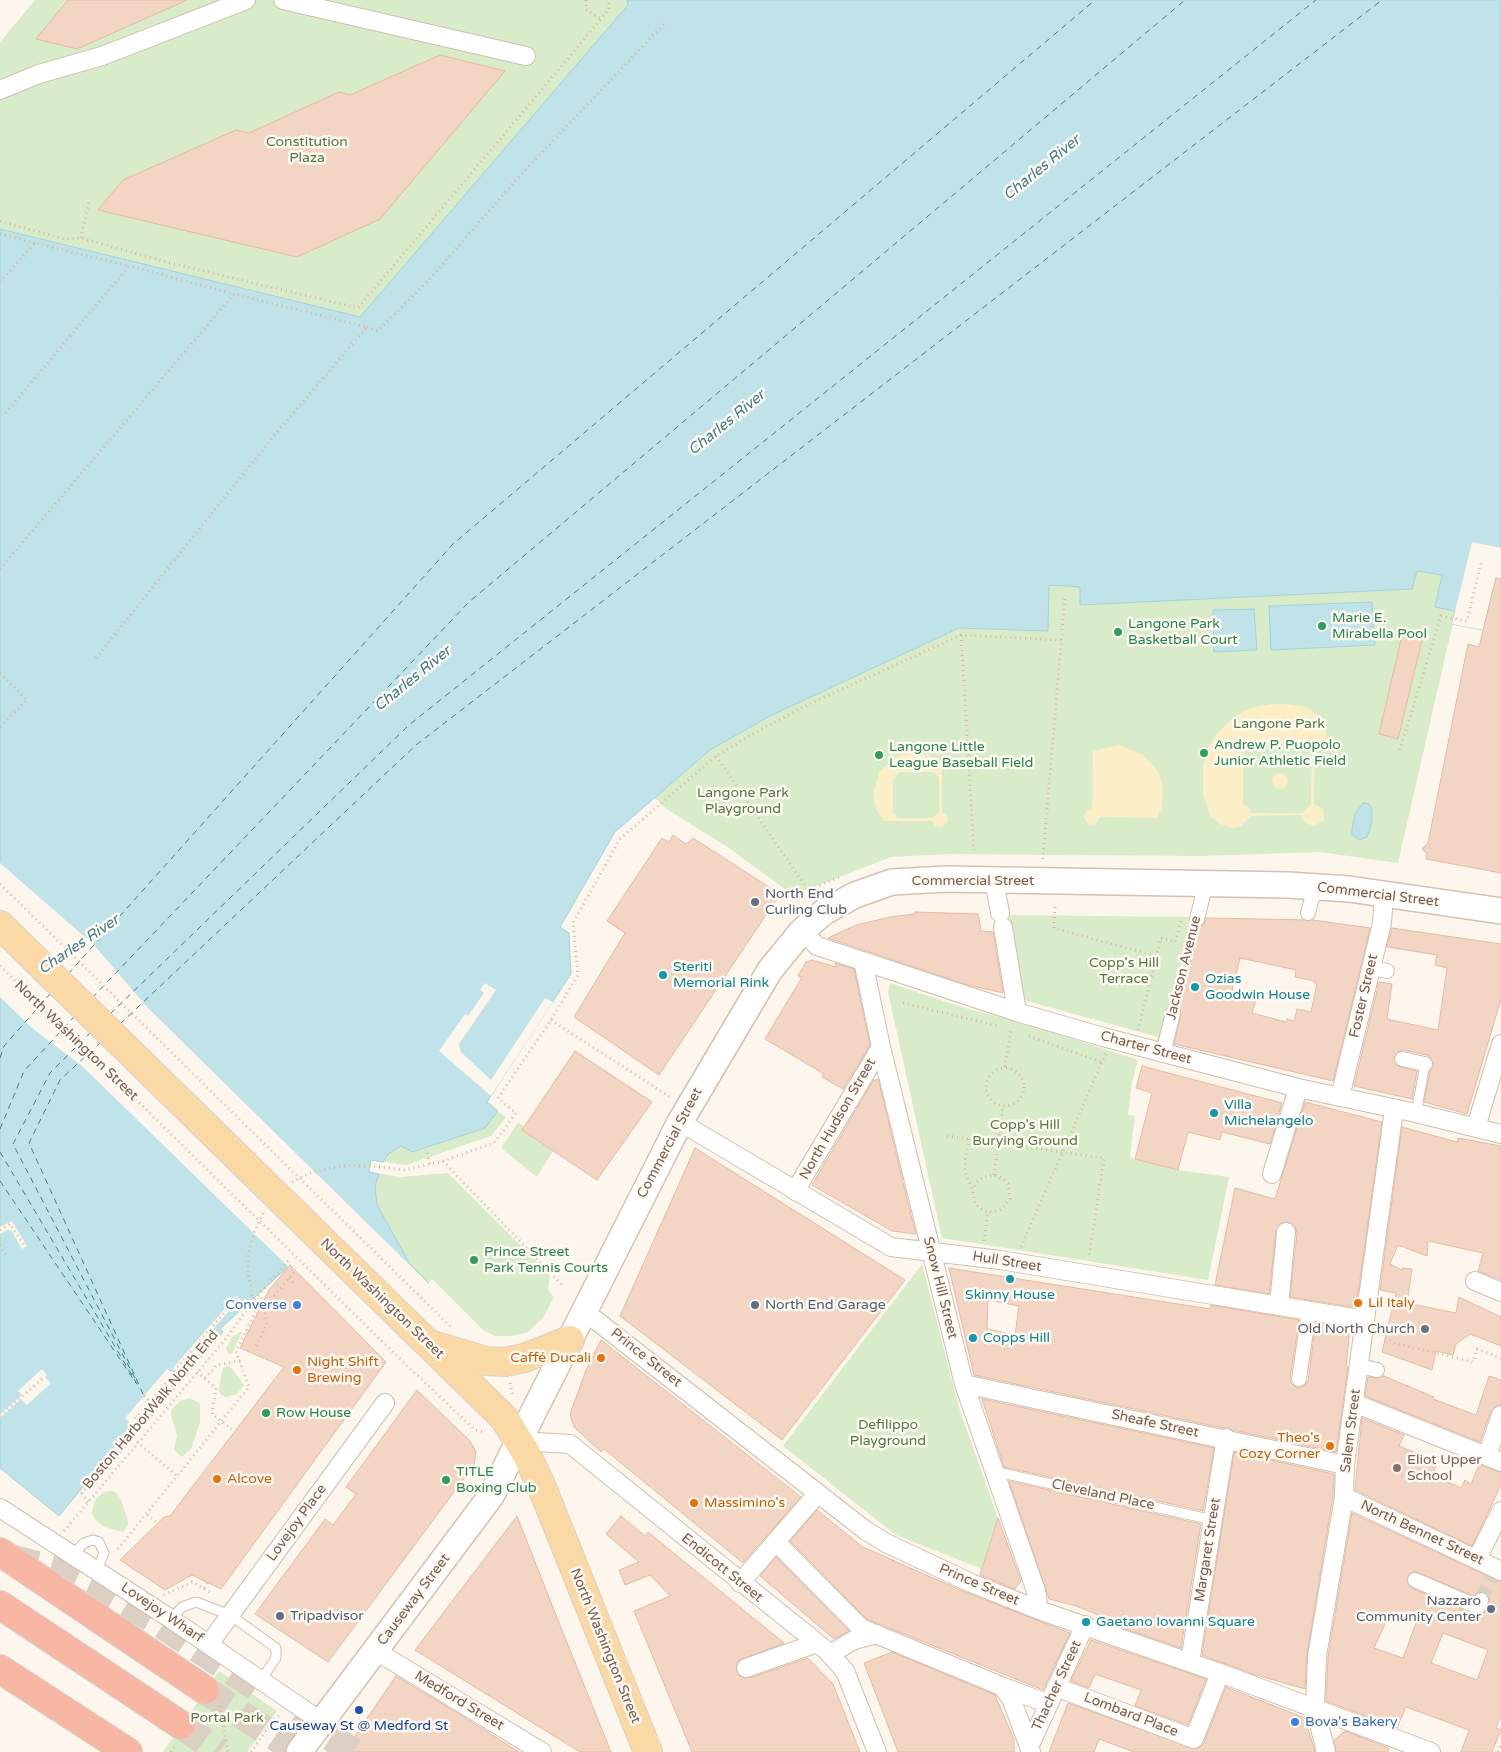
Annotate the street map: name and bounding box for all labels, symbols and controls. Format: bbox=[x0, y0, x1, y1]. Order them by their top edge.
water label: Charles River bbox=[1000, 132, 1084, 204]
park label: Constitution Plaza bbox=[266, 134, 348, 166]
water label: Charles River bbox=[685, 387, 769, 459]
place label: Marie E. Mirabella Pool bbox=[1332, 610, 1427, 642]
place label: Langone Park Basketball Court bbox=[1128, 616, 1238, 648]
marker: Marie E. Mirabella Pool bbox=[1316, 620, 1328, 632]
marker: Langone Park Basketball Court bbox=[1112, 626, 1124, 638]
water label: Charles River bbox=[371, 643, 455, 715]
park label: Langone Park bbox=[1233, 716, 1325, 732]
place label: Andrew P. Puopolo Junior Athletic Field bbox=[1214, 737, 1346, 770]
place label: Langone Little League Baseball Field bbox=[889, 739, 1033, 772]
marker: Andrew P. Puopolo Junior Athletic Field bbox=[1198, 747, 1210, 759]
marker: Langone Little League Baseball Field bbox=[873, 749, 885, 761]
park label: Langone Park Playground bbox=[697, 785, 789, 818]
street label: Commercial Street bbox=[912, 873, 1034, 889]
street label: Commercial Street bbox=[1316, 879, 1440, 911]
place label: North End Curling Club bbox=[765, 886, 847, 919]
marker: North End Curling Club bbox=[749, 896, 761, 908]
water label: Charles River bbox=[35, 911, 123, 979]
street label: Jackson Avenue bbox=[1163, 914, 1205, 1022]
street label: Foster Street bbox=[1346, 953, 1382, 1039]
park label: Copp's Hill Terrace bbox=[1089, 955, 1159, 988]
place label: Steriti Memorial Rink bbox=[673, 959, 769, 992]
marker: Steriti Memorial Rink bbox=[657, 969, 669, 981]
place label: Ozias Goodwin House bbox=[1205, 971, 1310, 1004]
street label: North Washington Street bbox=[10, 977, 142, 1105]
marker: Ozias Goodwin House bbox=[1189, 981, 1201, 993]
street label: Charter Street bbox=[1099, 1028, 1193, 1068]
street label: North Hudson Street bbox=[796, 1055, 880, 1183]
street label: Commercial Street bbox=[634, 1085, 706, 1201]
place label: Villa Michelangelo bbox=[1224, 1097, 1313, 1130]
marker: Villa Michelangelo bbox=[1208, 1107, 1220, 1119]
park label: Copp's Hill Burying Ground bbox=[972, 1117, 1078, 1150]
street label: North Washington Street bbox=[316, 1235, 448, 1363]
street label: Snow Hill Street bbox=[919, 1235, 961, 1341]
place label: Prince Street Park Tennis Courts bbox=[484, 1244, 608, 1276]
street label: Hull Street bbox=[971, 1248, 1043, 1276]
marker: Prince Street Park Tennis Courts bbox=[468, 1254, 480, 1266]
marker: Skinny House bbox=[1004, 1273, 1016, 1285]
place label: Skinny House bbox=[965, 1287, 1055, 1303]
place label: Lil Italy bbox=[1368, 1295, 1415, 1311]
place label: Converse bbox=[225, 1297, 287, 1313]
place label: North End Garage bbox=[765, 1297, 886, 1313]
marker: Lil Italy bbox=[1352, 1297, 1364, 1309]
marker: Converse bbox=[291, 1299, 303, 1311]
marker: North End Garage bbox=[749, 1299, 761, 1311]
place label: Old North Church bbox=[1297, 1321, 1415, 1337]
marker: Old North Church bbox=[1419, 1323, 1431, 1335]
street label: Prince Street bbox=[607, 1325, 685, 1391]
street label: Boston HarborWalk North End bbox=[80, 1327, 222, 1493]
place label: Copps Hill bbox=[983, 1330, 1050, 1346]
marker: Copps Hill bbox=[967, 1332, 979, 1344]
place label: Caffé Ducali bbox=[510, 1350, 591, 1366]
marker: Caffé Ducali bbox=[595, 1352, 607, 1364]
place label: Night Shift Brewing bbox=[307, 1354, 379, 1386]
marker: Night Shift Brewing bbox=[291, 1364, 303, 1376]
street label: Salem Street bbox=[1338, 1388, 1364, 1474]
place label: Row House bbox=[276, 1405, 351, 1421]
marker: Row House bbox=[260, 1407, 272, 1419]
street label: Sheafe Street bbox=[1110, 1407, 1200, 1441]
park label: Defilippo Playground bbox=[850, 1417, 926, 1450]
place label: Theo's Cozy Corner bbox=[1239, 1430, 1320, 1462]
marker: Theo's Cozy Corner bbox=[1324, 1440, 1336, 1452]
place label: Eliot Upper School bbox=[1407, 1452, 1482, 1484]
marker: Eliot Upper School bbox=[1391, 1462, 1403, 1474]
place label: TITLE Boxing Club bbox=[456, 1464, 537, 1496]
place label: Alcove bbox=[227, 1471, 272, 1487]
marker: Alcove bbox=[211, 1473, 223, 1485]
marker: TITLE Boxing Club bbox=[440, 1474, 452, 1486]
street label: Cleveland Place bbox=[1050, 1476, 1156, 1514]
street label: Lovejoy Place bbox=[264, 1481, 330, 1565]
place label: Massimino's bbox=[704, 1495, 785, 1511]
marker: Massimino's bbox=[688, 1497, 700, 1509]
street label: Margaret Street bbox=[1191, 1497, 1225, 1603]
street label: North Bennet Street bbox=[1358, 1497, 1486, 1569]
street label: Endicott Street bbox=[678, 1530, 766, 1606]
street label: Causeway Street bbox=[374, 1551, 454, 1649]
street label: Prince Street bbox=[936, 1561, 1022, 1609]
street label: North Washington Street bbox=[566, 1566, 644, 1726]
street label: Lovejoy Wharf bbox=[117, 1579, 207, 1647]
place label: Nazzaro Community Center bbox=[1356, 1593, 1481, 1625]
marker: Nazzaro Community Center bbox=[1485, 1603, 1497, 1615]
place label: Tripadvisor bbox=[290, 1608, 364, 1624]
marker: Tripadvisor bbox=[274, 1610, 286, 1622]
place label: Gaetano Iovanni Square bbox=[1096, 1614, 1255, 1630]
marker: Gaetano Iovanni Square bbox=[1080, 1616, 1092, 1628]
street label: Thacher Street bbox=[1029, 1638, 1085, 1734]
street label: Medford Street bbox=[411, 1668, 507, 1734]
street label: Lombard Place bbox=[1081, 1689, 1181, 1741]
marker: Causeway St @ Medford St bbox=[353, 1704, 365, 1716]
park label: Portal Park bbox=[190, 1710, 264, 1726]
place label: Bova's Bakery bbox=[1305, 1714, 1398, 1730]
marker: Bova's Bakery bbox=[1289, 1716, 1301, 1728]
place label: Causeway St @ Medford St bbox=[270, 1718, 448, 1734]

